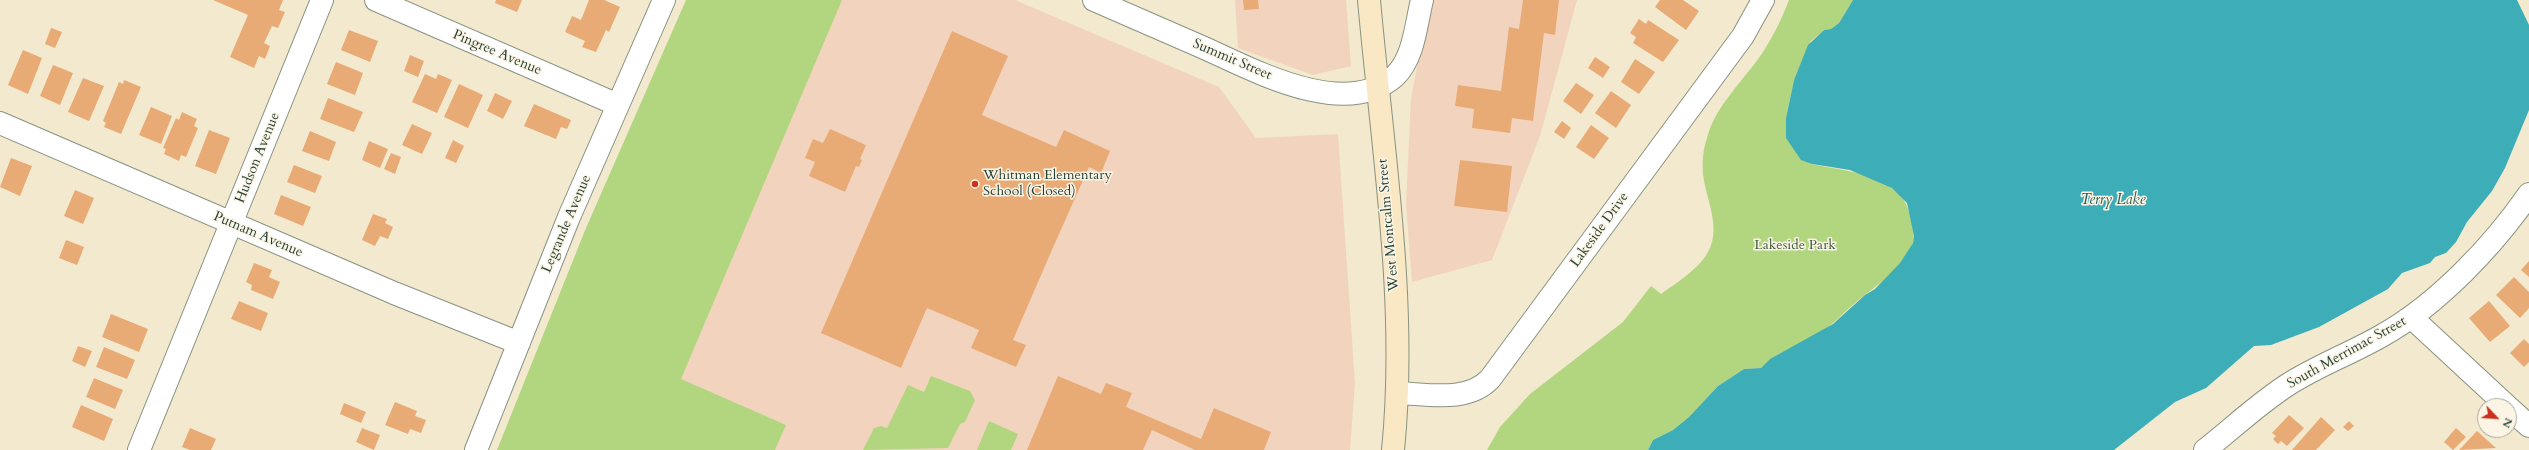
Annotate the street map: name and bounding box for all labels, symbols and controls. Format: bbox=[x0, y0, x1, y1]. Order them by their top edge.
street label: Pingree Avenue bbox=[450, 27, 544, 79]
street label: Summit Street bbox=[1190, 36, 1274, 84]
street label: Hudson Avenue bbox=[232, 110, 284, 206]
street label: West Montcalm Street bbox=[1375, 158, 1403, 292]
place label: Whitman Elementary School (Closed) bbox=[983, 168, 1112, 200]
street label: Legrande Avenue bbox=[539, 173, 595, 275]
marker: Whitman Elementary School (Closed) bbox=[970, 179, 980, 189]
street label: Lakeside Drive bbox=[1567, 189, 1633, 271]
water label: Terry Lake bbox=[2080, 192, 2146, 210]
street label: Putnam Avenue bbox=[211, 209, 305, 261]
park label: Lakeside Park bbox=[1754, 238, 1836, 254]
street label: South Merrimac Street bbox=[2285, 313, 2409, 393]
north arrow bbox=[2477, 398, 2517, 438]
text: N bbox=[2499, 415, 2516, 430]

